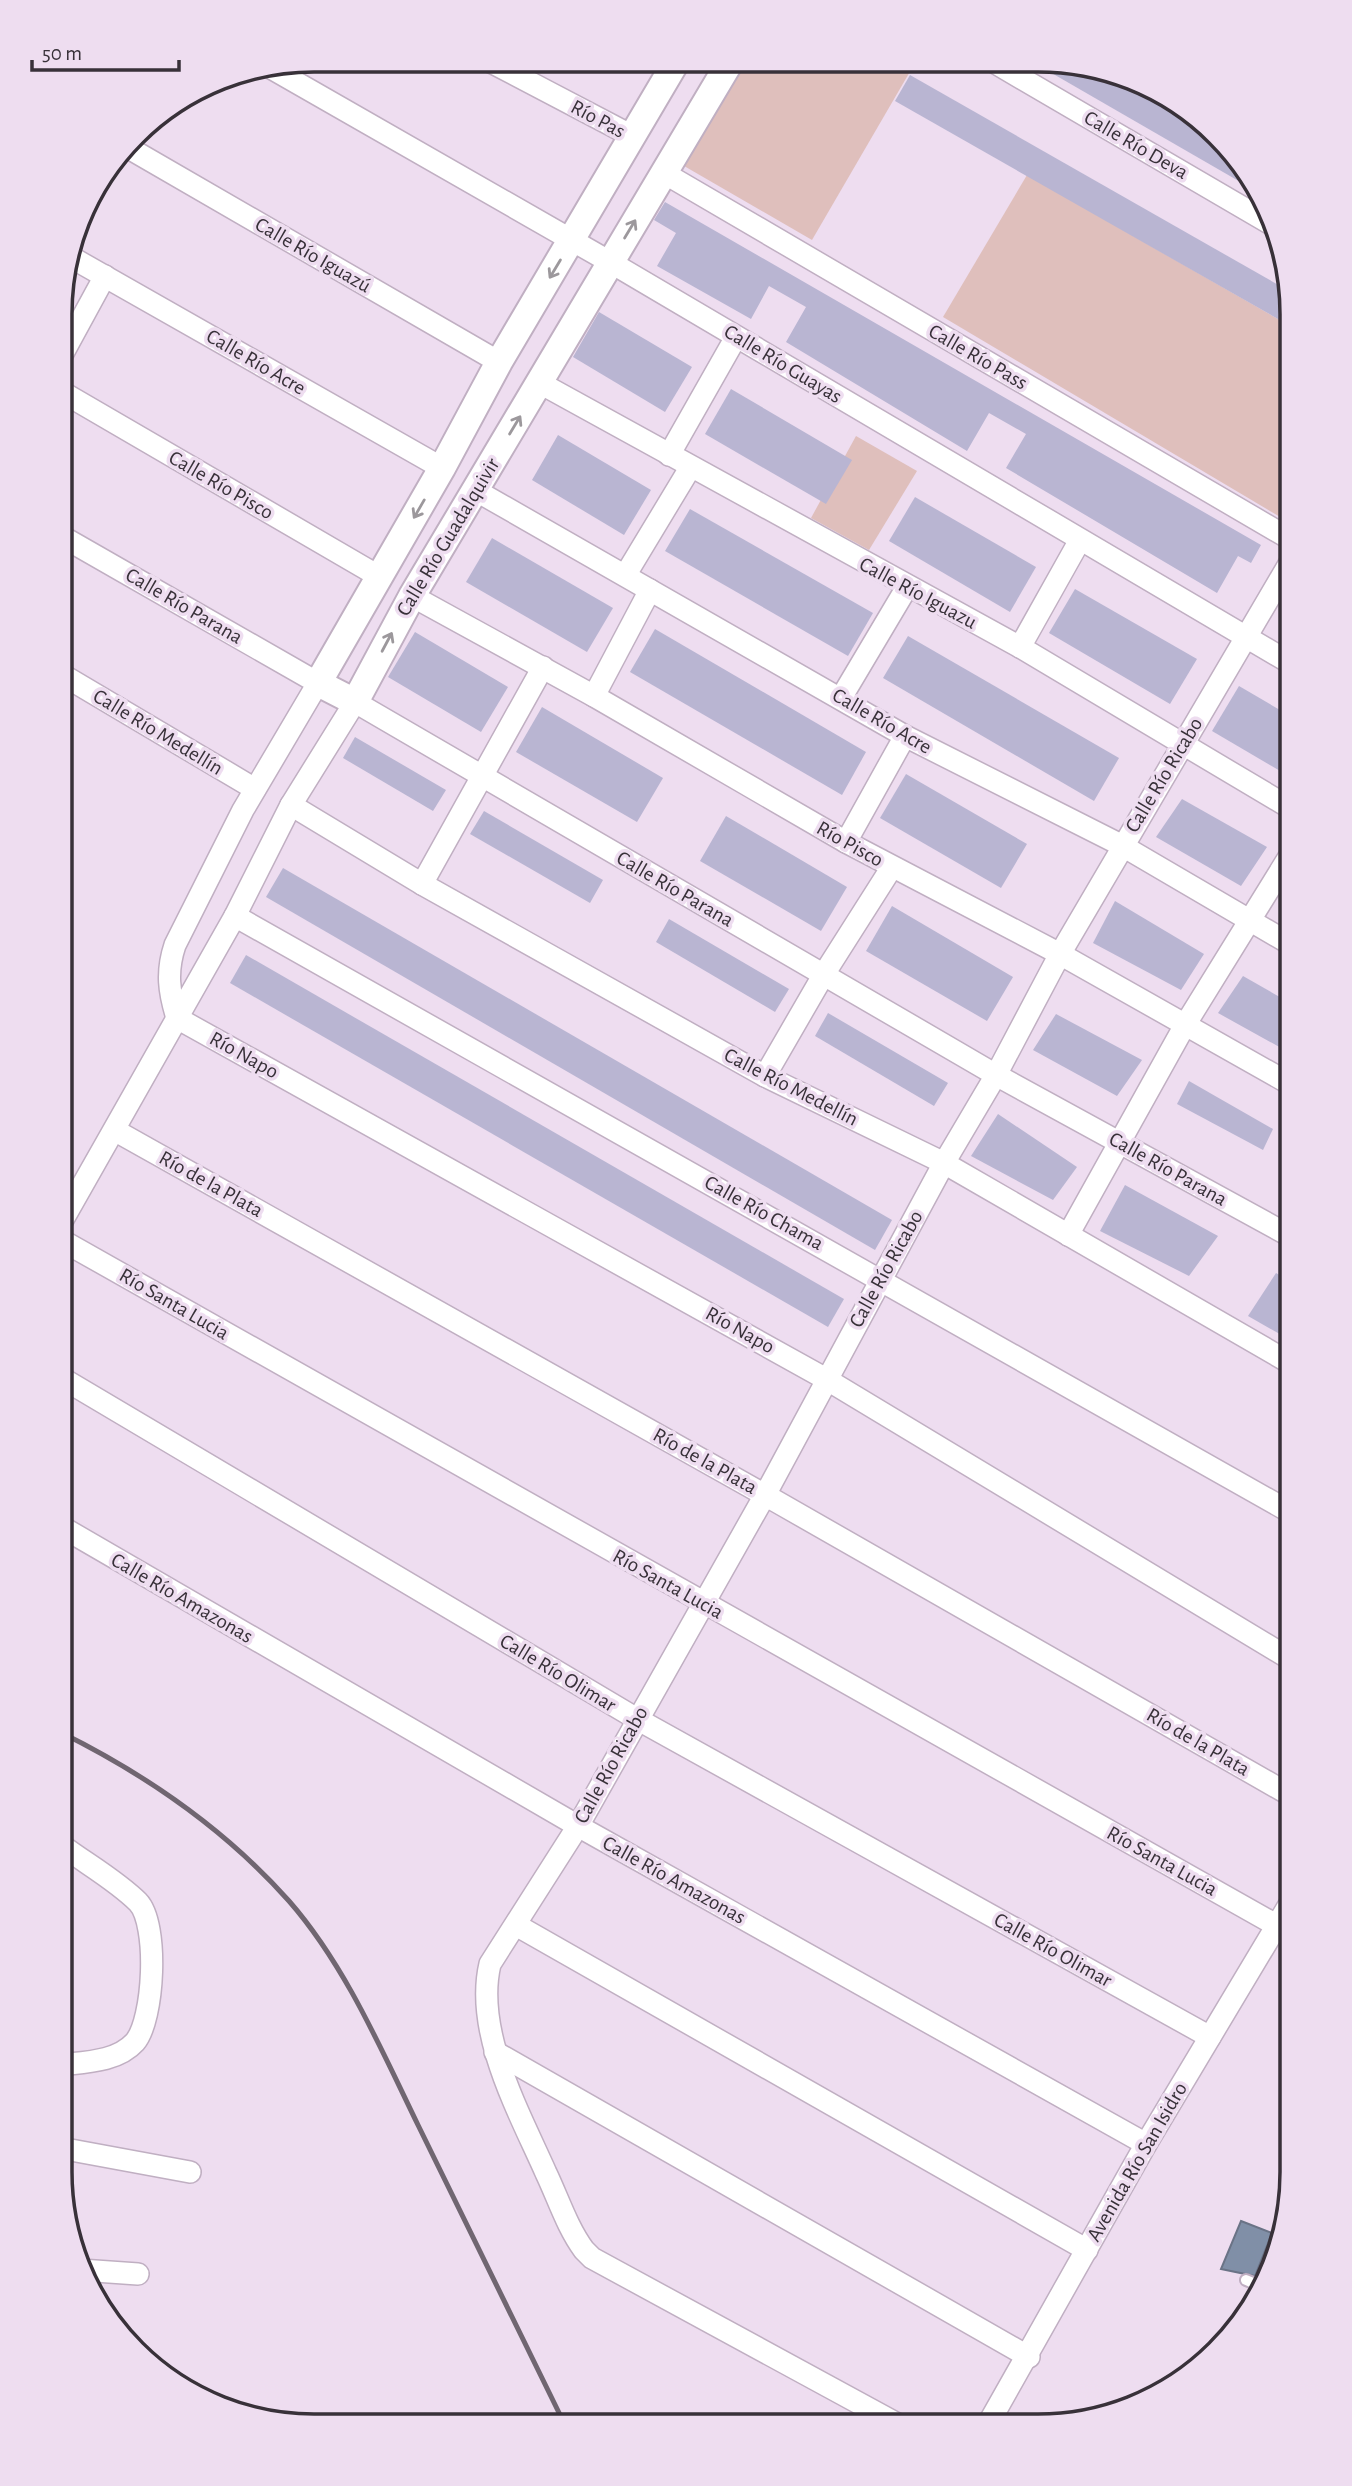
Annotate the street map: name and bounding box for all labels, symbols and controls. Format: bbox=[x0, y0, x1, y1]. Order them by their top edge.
scale bar bbox=[32, 28, 178, 72]
text: 50 m bbox=[42, 43, 82, 64]
street label: Río Pas bbox=[567, 96, 629, 142]
street label: Calle Río Deva bbox=[1080, 107, 1192, 183]
street label: Calle Río Iguazú bbox=[252, 213, 375, 297]
one-way arrow bbox=[623, 220, 637, 240]
one-way arrow bbox=[548, 258, 562, 278]
street label: Calle Río Pass bbox=[925, 320, 1031, 394]
street label: Calle Río Guayas bbox=[721, 321, 845, 407]
street label: Calle Río Acre bbox=[203, 325, 309, 399]
one-way arrow bbox=[508, 416, 522, 436]
street label: Calle Río Pisco bbox=[165, 447, 277, 523]
street label: Calle Río Guadalquivir bbox=[393, 454, 504, 620]
one-way arrow bbox=[412, 499, 426, 519]
street label: Calle Río Iguazu bbox=[856, 553, 980, 633]
street label: Calle Río Parana bbox=[122, 564, 246, 648]
one-way arrow bbox=[380, 633, 394, 653]
street label: Calle Río Acre bbox=[829, 684, 935, 758]
street label: Calle Río Medellín bbox=[89, 685, 227, 779]
street label: Calle Río Ricabo bbox=[1122, 714, 1206, 836]
street label: Río Pisco bbox=[813, 817, 887, 871]
street label: Calle Río Parana bbox=[613, 847, 737, 931]
street label: Río Napo bbox=[206, 1028, 282, 1082]
street label: Calle Río Medellín bbox=[721, 1044, 861, 1130]
street label: Calle Río Parana bbox=[1106, 1128, 1231, 1210]
street label: Río de la Plata bbox=[156, 1147, 267, 1221]
street label: Calle Río Chama bbox=[701, 1172, 827, 1254]
street label: Calle Río Ricabo bbox=[845, 1207, 927, 1331]
street label: Río Santa Lucia bbox=[116, 1264, 233, 1344]
street label: Río Napo bbox=[702, 1303, 778, 1357]
street label: Río de la Plata bbox=[650, 1424, 761, 1498]
street label: Río Santa Lucia bbox=[609, 1545, 727, 1623]
street label: Calle Río Amazonas bbox=[108, 1549, 256, 1647]
street label: Calle Río Olimar bbox=[496, 1630, 620, 1716]
street label: Calle Río Ricabo bbox=[570, 1703, 652, 1827]
street label: Río de la Plata bbox=[1143, 1704, 1253, 1780]
street label: Río Santa Lucia bbox=[1103, 1822, 1221, 1900]
street label: Calle Río Amazonas bbox=[599, 1832, 749, 1928]
street label: Calle Río Olimar bbox=[990, 1909, 1116, 1991]
street label: Avenida Río San Isidro bbox=[1083, 2079, 1191, 2245]

